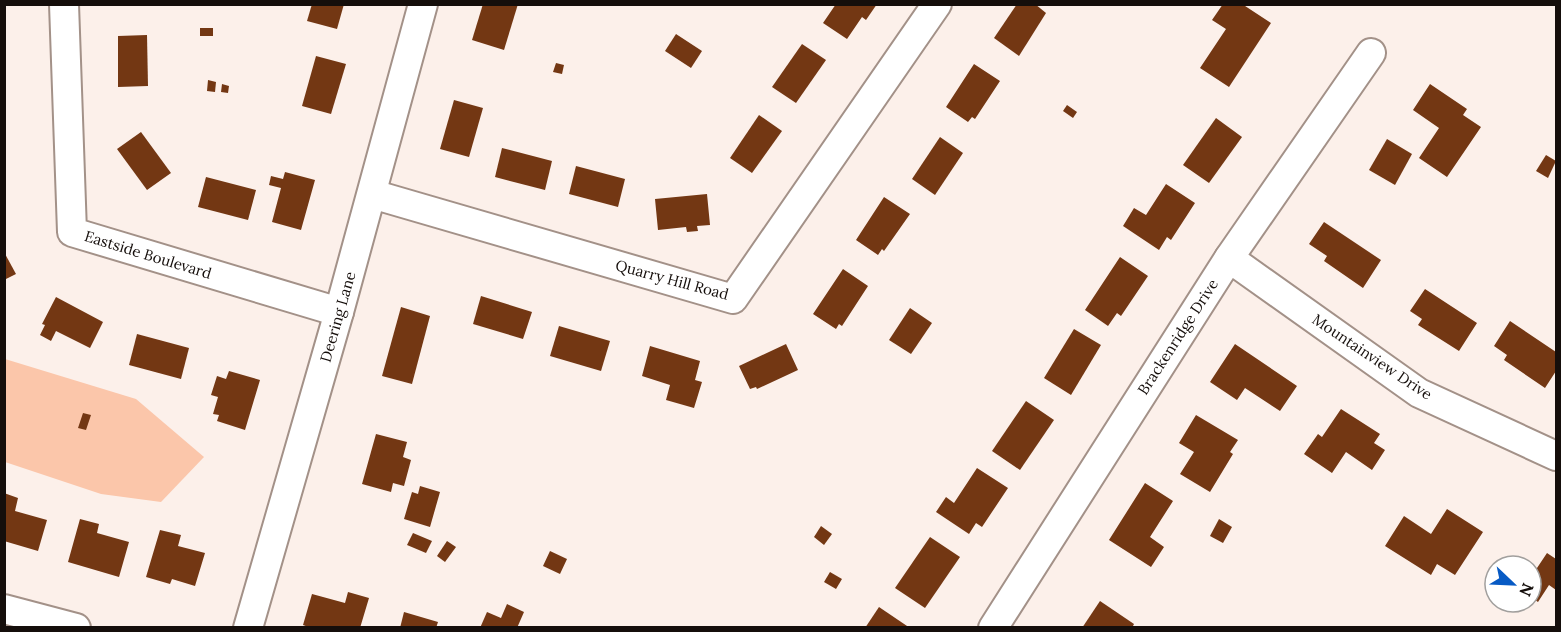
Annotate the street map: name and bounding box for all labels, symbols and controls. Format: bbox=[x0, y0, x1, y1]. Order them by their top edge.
street label: Eastside Boulevard bbox=[82, 226, 214, 283]
street label: Quarry Hill Road bbox=[613, 255, 731, 304]
street label: Deering Lane bbox=[316, 269, 360, 364]
street label: Brackenridge Drive bbox=[1133, 275, 1222, 398]
street label: Mountainview Drive bbox=[1309, 309, 1436, 404]
north arrow bbox=[1483, 554, 1543, 614]
text: N bbox=[1515, 580, 1538, 599]

